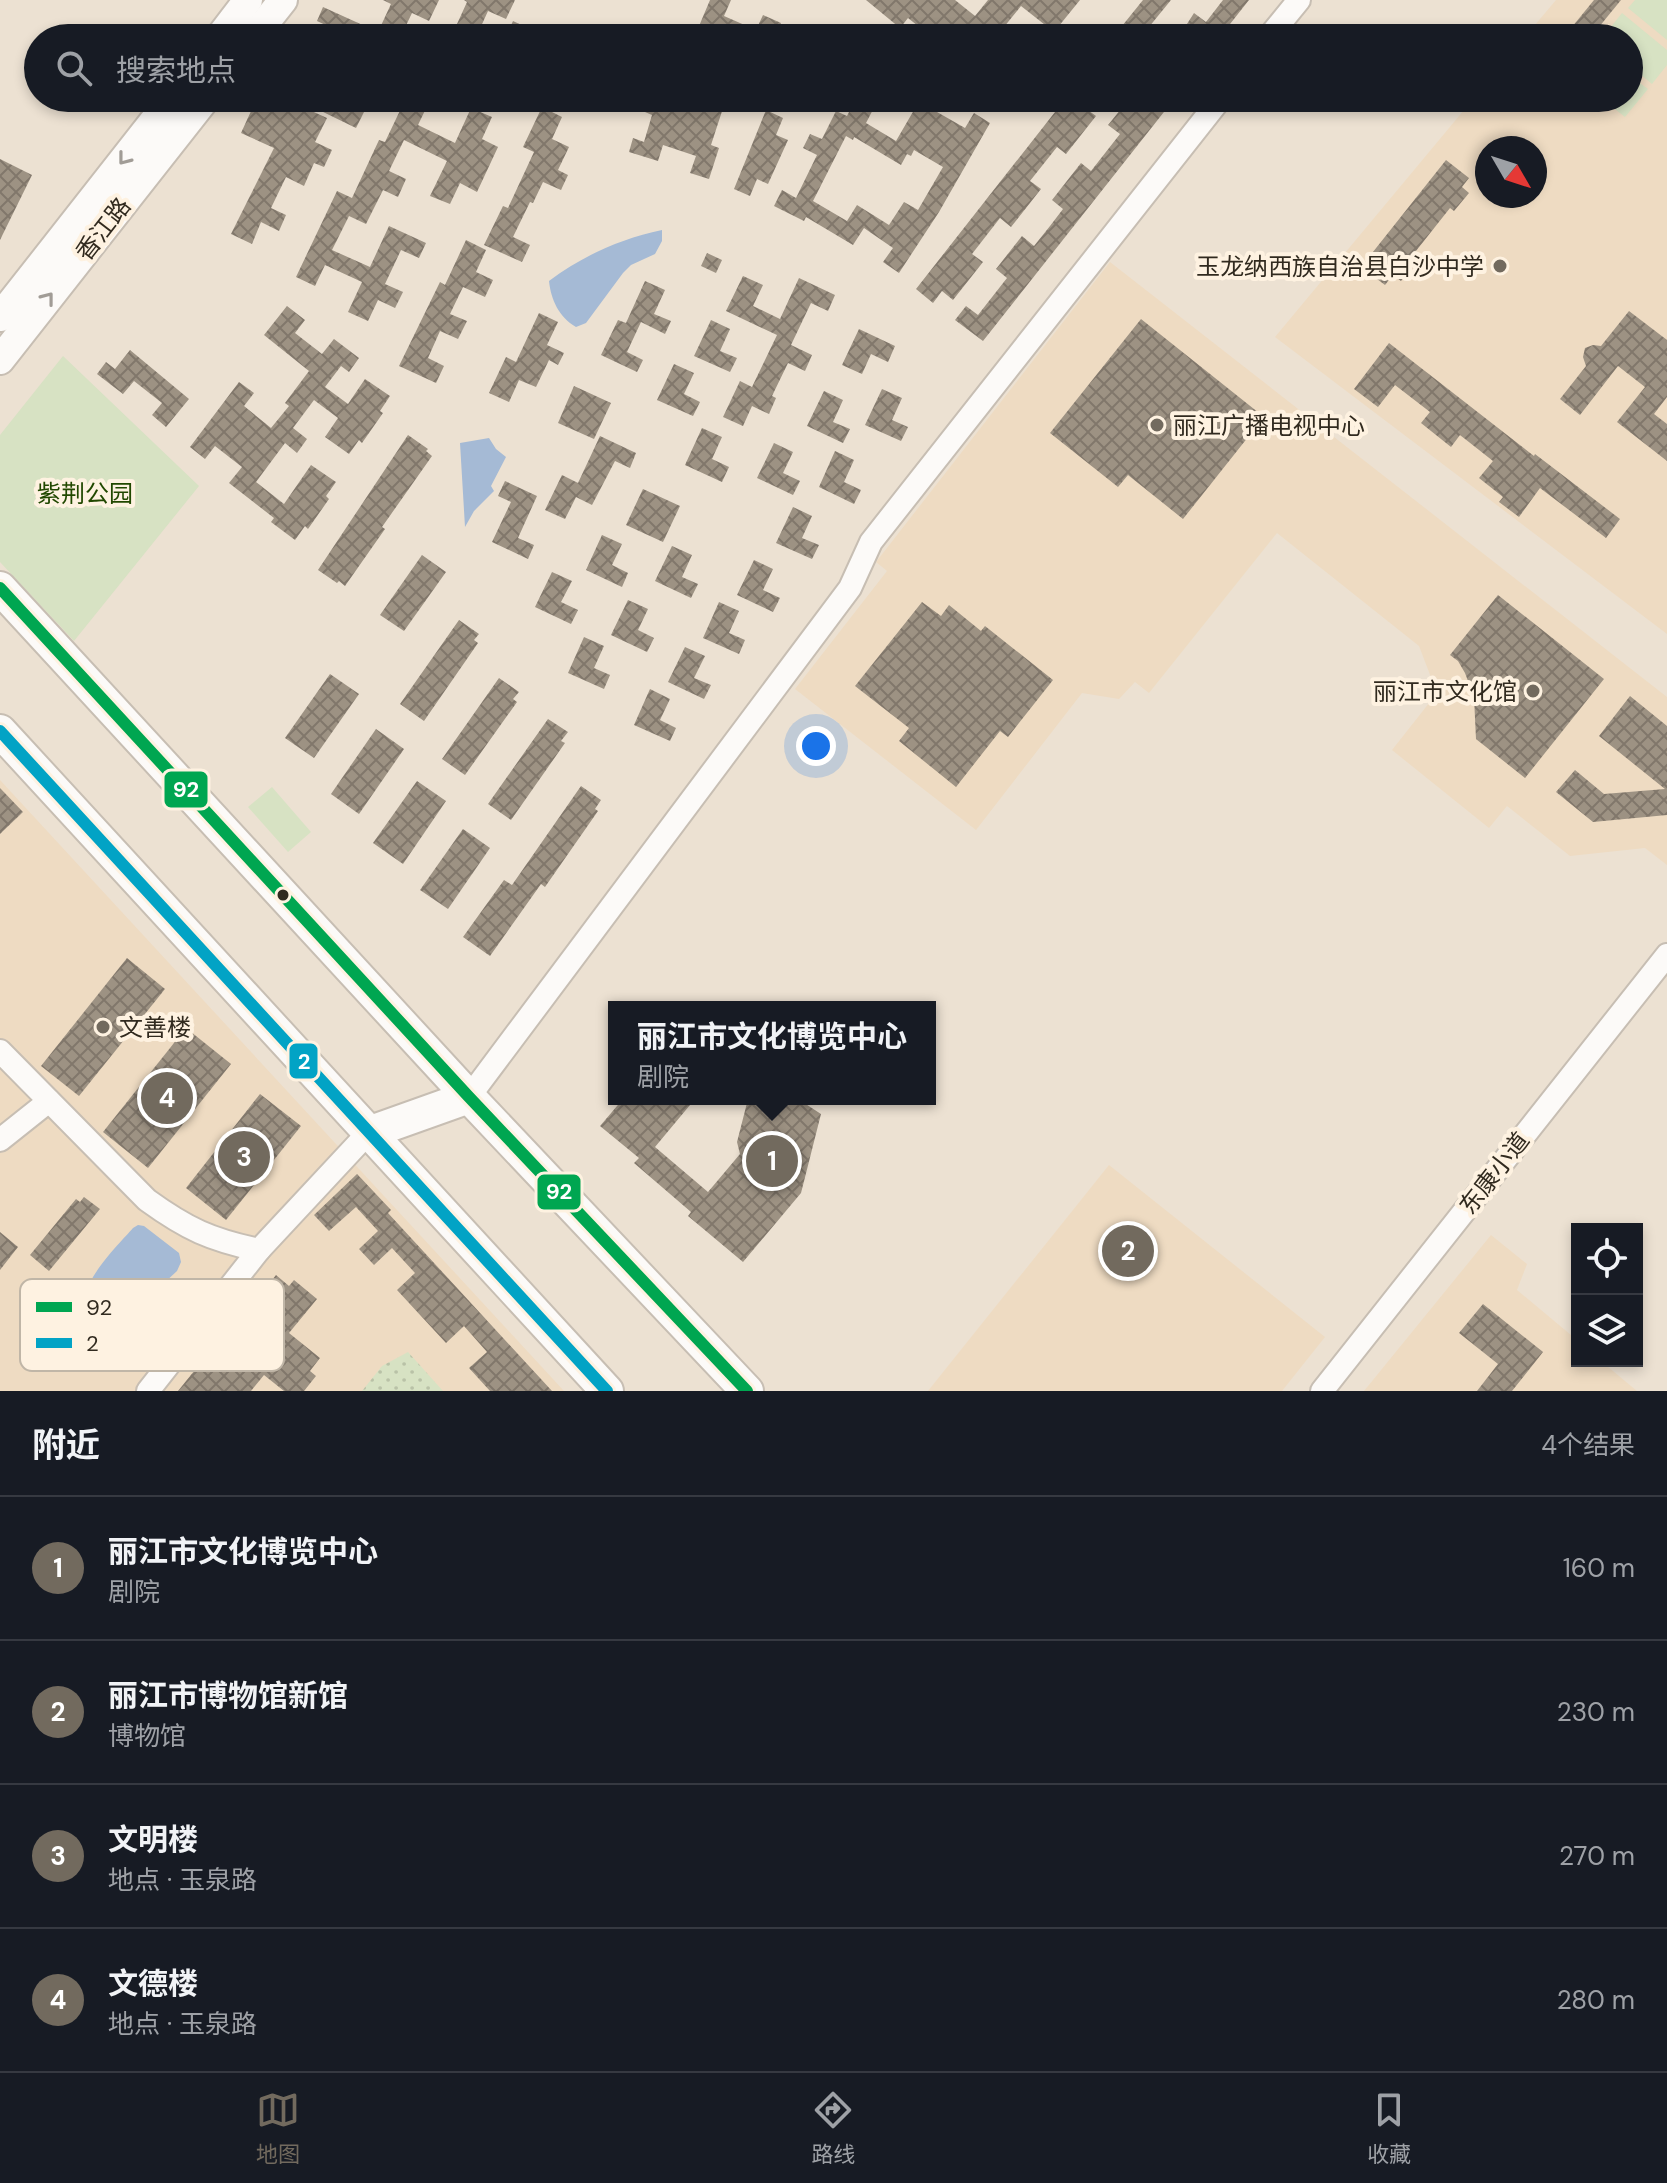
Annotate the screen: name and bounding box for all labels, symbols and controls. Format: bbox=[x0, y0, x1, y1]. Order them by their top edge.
search box bbox=[24, 24, 1643, 112]
icon: search bbox=[52, 46, 96, 90]
text: 搜索地点 bbox=[116, 51, 236, 90]
north arrow bbox=[1475, 136, 1547, 208]
one-way arrow bbox=[119, 150, 133, 165]
street label: 香江路 bbox=[69, 191, 137, 267]
place label: 玉龙纳西族自治县白沙中学 bbox=[1196, 251, 1484, 282]
marker: 玉龙纳西族自治县白沙中学 bbox=[1491, 257, 1509, 275]
one-way arrow bbox=[39, 292, 53, 307]
place label: 丽江广播电视中心 bbox=[1173, 410, 1365, 441]
marker: 丽江广播电视中心 bbox=[1148, 416, 1166, 434]
park label: 紫荆公园 bbox=[37, 478, 133, 509]
place label: 丽江市文化馆 bbox=[1373, 676, 1517, 707]
marker: 丽江市文化馆 bbox=[1524, 682, 1542, 700]
your location bbox=[796, 726, 836, 766]
line badge: 92 bbox=[163, 770, 209, 809]
text: 92 bbox=[173, 775, 199, 804]
unlabelled marker bbox=[275, 887, 291, 903]
popup bbox=[608, 1001, 936, 1105]
place label: 文善楼 bbox=[119, 1012, 191, 1043]
text: 丽江市文化博览中心 bbox=[637, 1017, 907, 1056]
marker: 文善楼 bbox=[94, 1018, 112, 1036]
line badge: 2 bbox=[288, 1042, 319, 1080]
text: 2 bbox=[298, 1047, 310, 1076]
text: 剧院 bbox=[637, 1060, 689, 1094]
pin: 4 bbox=[141, 1068, 193, 1128]
street label: 东康小道 bbox=[1452, 1126, 1536, 1220]
pin: 3 bbox=[218, 1127, 270, 1187]
pin: 1 bbox=[746, 1131, 798, 1191]
line badge: 92 bbox=[536, 1173, 582, 1211]
text: 92 bbox=[546, 1177, 572, 1206]
pin: 2 bbox=[1102, 1221, 1154, 1281]
map controls bbox=[1571, 1223, 1643, 1367]
button: locate bbox=[1571, 1223, 1643, 1295]
legend bbox=[20, 1279, 284, 1371]
text: 92 bbox=[86, 1293, 112, 1322]
button: layers bbox=[1571, 1295, 1643, 1367]
text: 2 bbox=[86, 1329, 99, 1358]
text: 附近 bbox=[32, 1423, 100, 1468]
text: 4个结果 bbox=[1541, 1428, 1635, 1462]
text: 丽江市文化博览中心 bbox=[108, 1532, 378, 1571]
text: 1 bbox=[53, 1551, 63, 1585]
text: 160 m bbox=[1563, 1551, 1635, 1585]
text: 剧院 bbox=[108, 1575, 160, 1609]
text: 丽江市博物馆新馆 bbox=[108, 1676, 348, 1715]
text: 2 bbox=[50, 1695, 66, 1729]
text: 230 m bbox=[1557, 1695, 1635, 1729]
text: 博物馆 bbox=[108, 1719, 186, 1753]
text: 文明楼 bbox=[108, 1820, 198, 1859]
text: 3 bbox=[50, 1839, 66, 1873]
text: 270 m bbox=[1559, 1839, 1635, 1873]
text: 地点 · 玉泉路 bbox=[108, 1863, 257, 1897]
text: 文德楼 bbox=[108, 1964, 198, 2003]
text: 4 bbox=[50, 1983, 66, 2017]
text: 280 m bbox=[1557, 1983, 1635, 2017]
text: 地点 · 玉泉路 bbox=[108, 2007, 257, 2041]
tab: 地图 bbox=[256, 2088, 300, 2169]
tab: 路线 bbox=[811, 2088, 855, 2169]
tab: 收藏 bbox=[1367, 2088, 1411, 2169]

